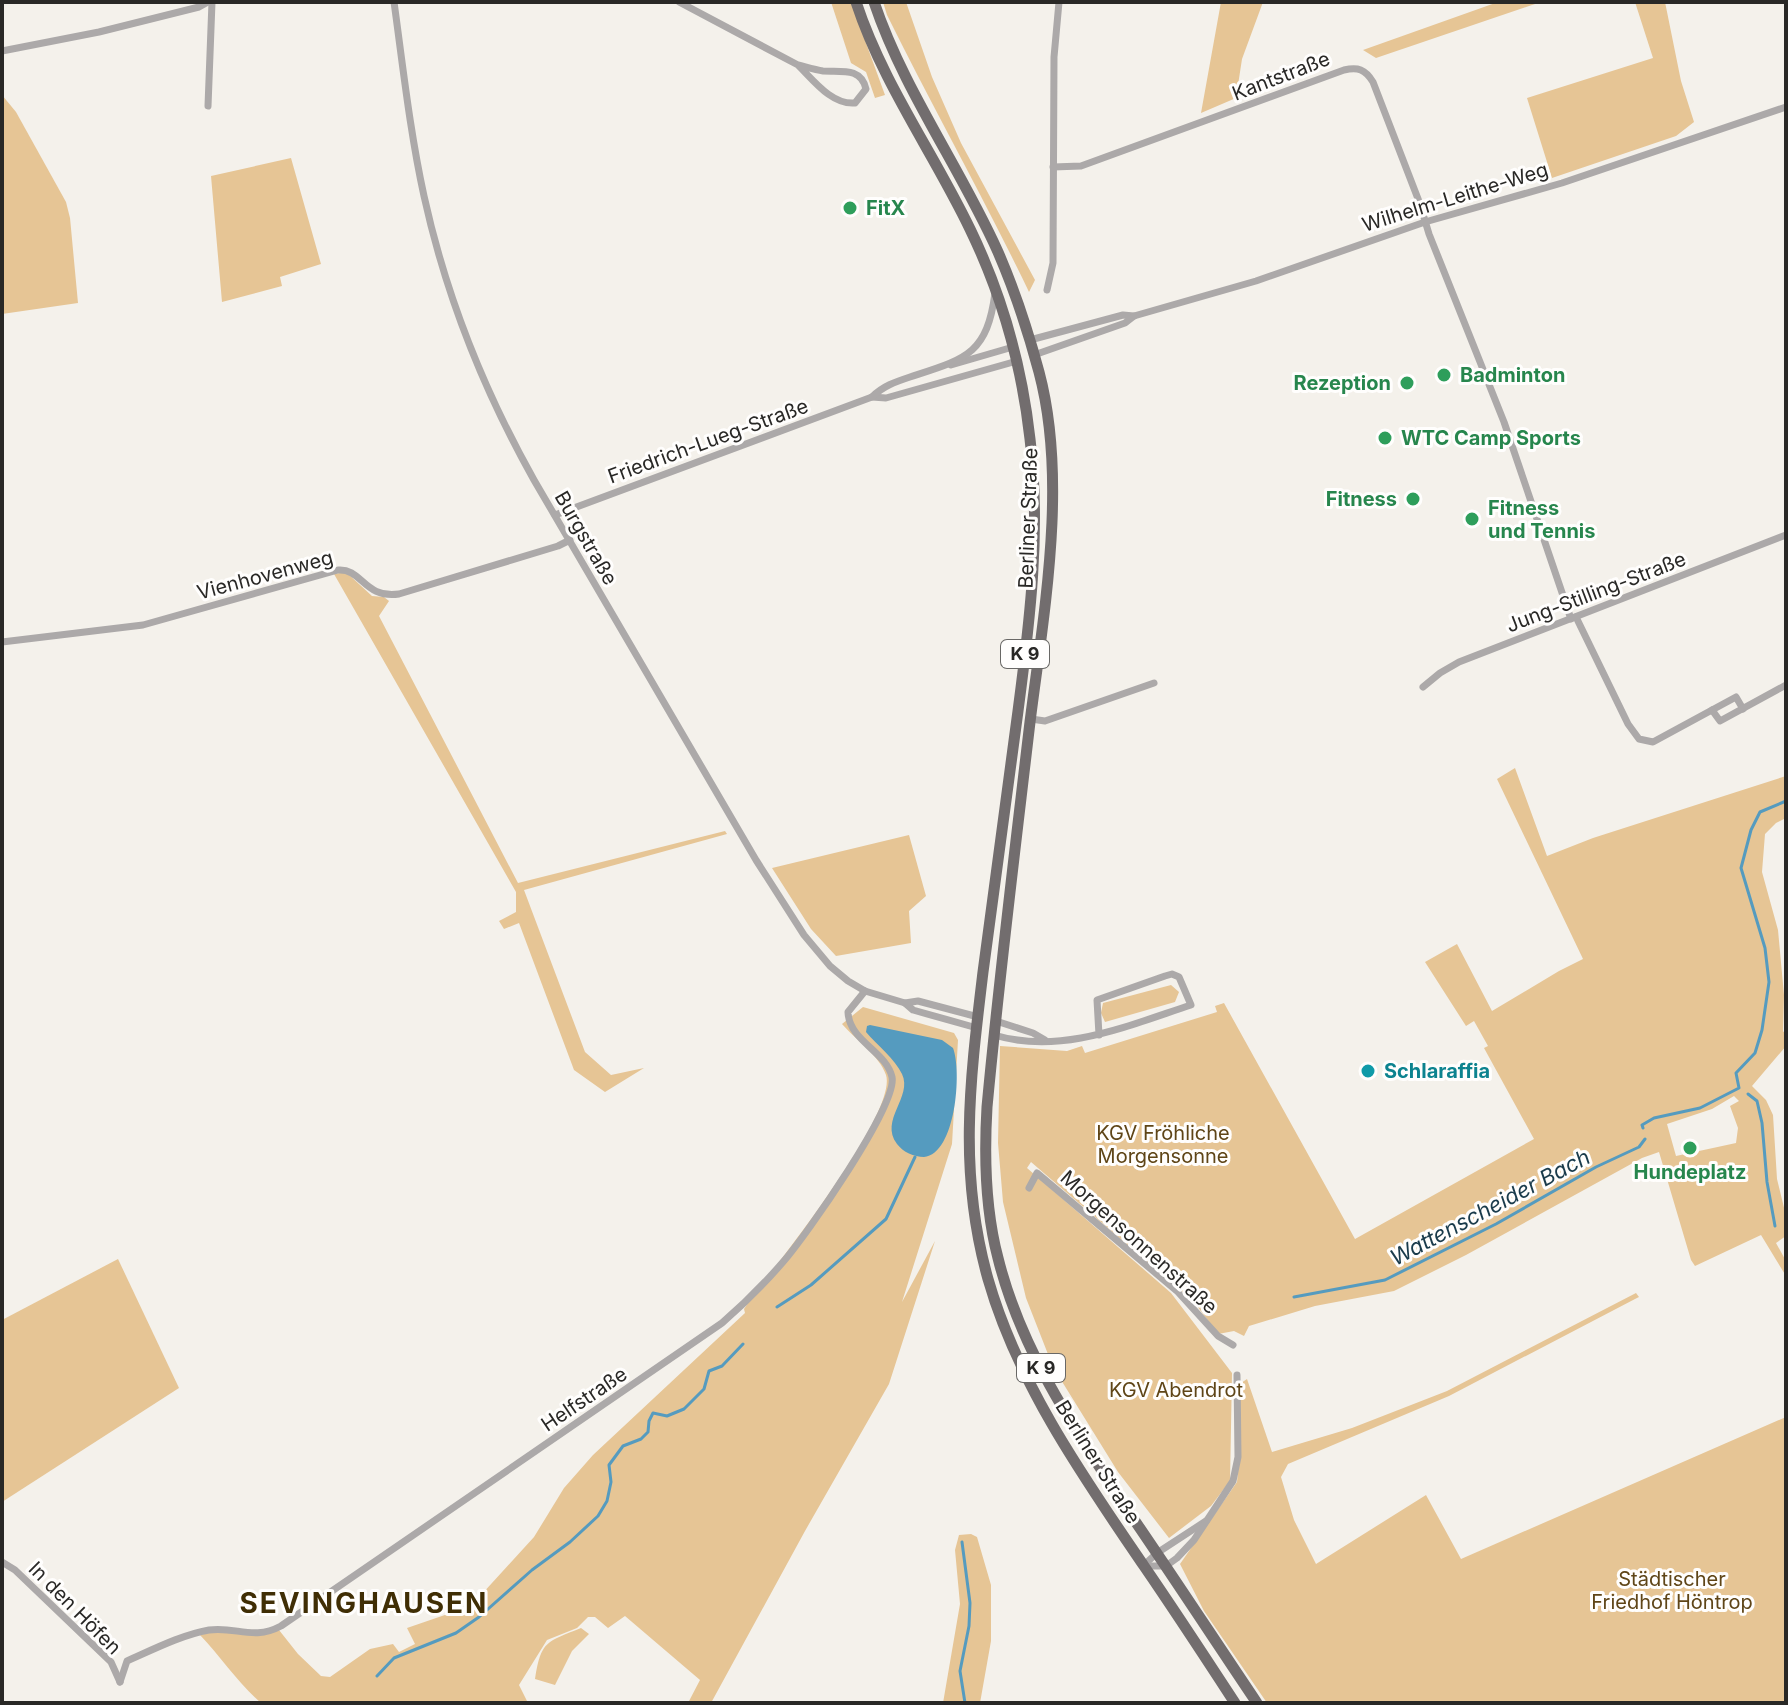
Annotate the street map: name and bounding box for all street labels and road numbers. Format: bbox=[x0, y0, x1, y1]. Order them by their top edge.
street label: Kantstraße bbox=[1229, 46, 1333, 106]
street label: Wilhelm-Leithe-Weg bbox=[1359, 157, 1551, 237]
street label: Friedrich-Lueg-Straße bbox=[605, 394, 811, 488]
street label: Berliner Straße bbox=[1014, 447, 1042, 589]
street label: Burgstraße bbox=[550, 487, 622, 589]
street label: Vienhovenweg bbox=[194, 545, 336, 605]
street label: Jung-Stilling-Straße bbox=[1503, 547, 1689, 637]
road number: K 9 bbox=[1001, 640, 1049, 668]
street label: Morgensonnenstraße bbox=[1056, 1165, 1222, 1319]
road number: K 9 bbox=[1017, 1354, 1065, 1382]
street label: Helfstraße bbox=[537, 1362, 631, 1436]
street label: Berliner Straße bbox=[1050, 1396, 1146, 1528]
street label: In den Höfen bbox=[24, 1557, 126, 1659]

